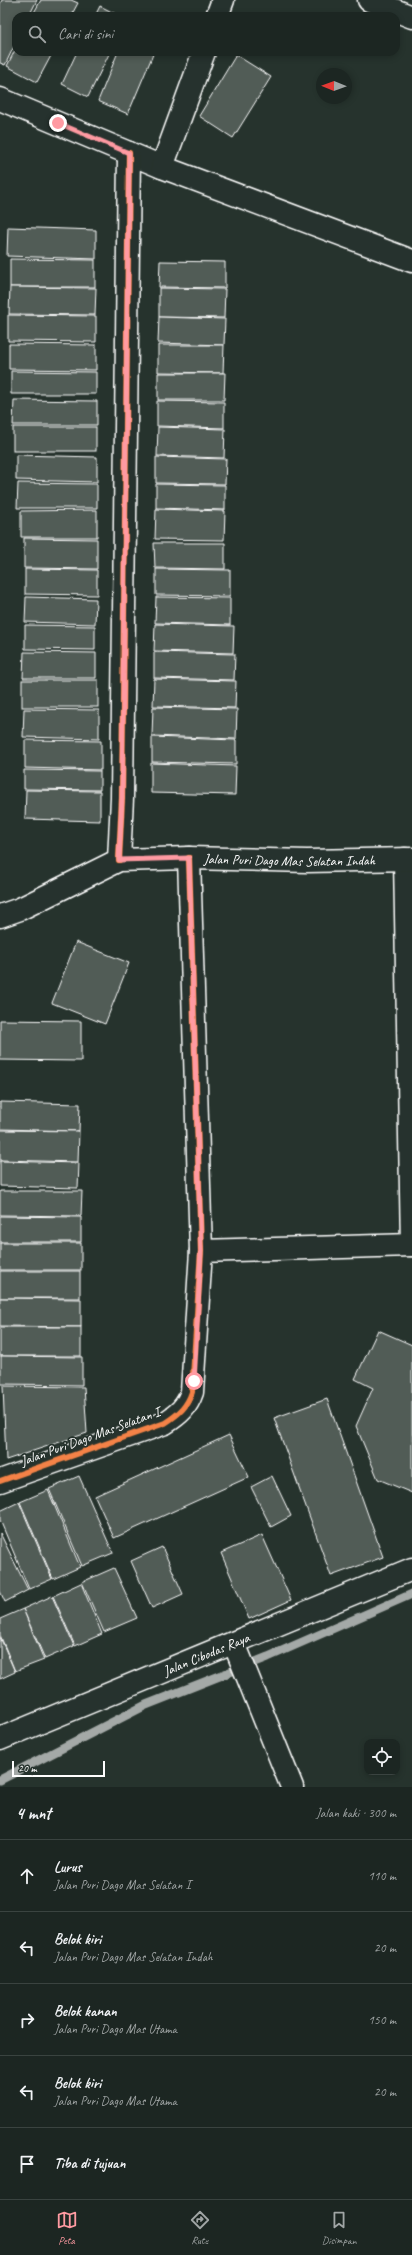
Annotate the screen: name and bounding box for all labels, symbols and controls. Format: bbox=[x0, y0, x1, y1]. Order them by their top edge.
search box bbox=[12, 12, 400, 56]
icon: search bbox=[26, 23, 48, 45]
text: Cari di sini bbox=[58, 25, 113, 44]
north arrow bbox=[316, 68, 352, 104]
route end bbox=[49, 114, 67, 132]
street label: Jalan Puri Dago Mas Selatan Indah bbox=[202, 850, 376, 870]
route start bbox=[185, 1372, 203, 1390]
street label: Jalan Puri Dago Mas Selatan I bbox=[17, 1402, 165, 1470]
street label: Jalan Cibodas Raya bbox=[160, 1629, 253, 1680]
map controls bbox=[364, 1739, 400, 1775]
button: locate bbox=[364, 1739, 400, 1775]
scale bar bbox=[12, 1759, 105, 1778]
text: 20 m bbox=[18, 1761, 37, 1775]
text: 4 mnt bbox=[16, 1803, 51, 1824]
text: Jalan kaki · 300 m bbox=[316, 1805, 396, 1821]
text: Lurus bbox=[54, 1858, 82, 1877]
icon: ahead bbox=[16, 1865, 38, 1887]
text: 110 m bbox=[368, 1868, 396, 1884]
text: Jalan Puri Dago Mas Selatan I bbox=[54, 1877, 191, 1893]
text: Belok kiri bbox=[54, 1930, 101, 1949]
icon: left bbox=[16, 1937, 38, 1959]
text: 20 m bbox=[374, 1940, 396, 1956]
text: Jalan Puri Dago Mas Selatan Indah bbox=[54, 1949, 213, 1965]
text: Belok kanan bbox=[54, 2002, 117, 2021]
icon: right bbox=[16, 2009, 38, 2031]
text: 150 m bbox=[368, 2012, 396, 2028]
text: Jalan Puri Dago Mas Utama bbox=[54, 2021, 177, 2037]
text: Belok kiri bbox=[54, 2074, 101, 2093]
icon: left bbox=[16, 2081, 38, 2103]
text: 20 m bbox=[374, 2084, 396, 2100]
text: Jalan Puri Dago Mas Utama bbox=[54, 2093, 177, 2109]
icon: arrive bbox=[16, 2153, 38, 2175]
text: Tiba di tujuan bbox=[54, 2154, 125, 2173]
tab: Peta bbox=[56, 2209, 78, 2247]
tab: Rute bbox=[189, 2209, 211, 2247]
tab: Disimpan bbox=[322, 2209, 356, 2247]

